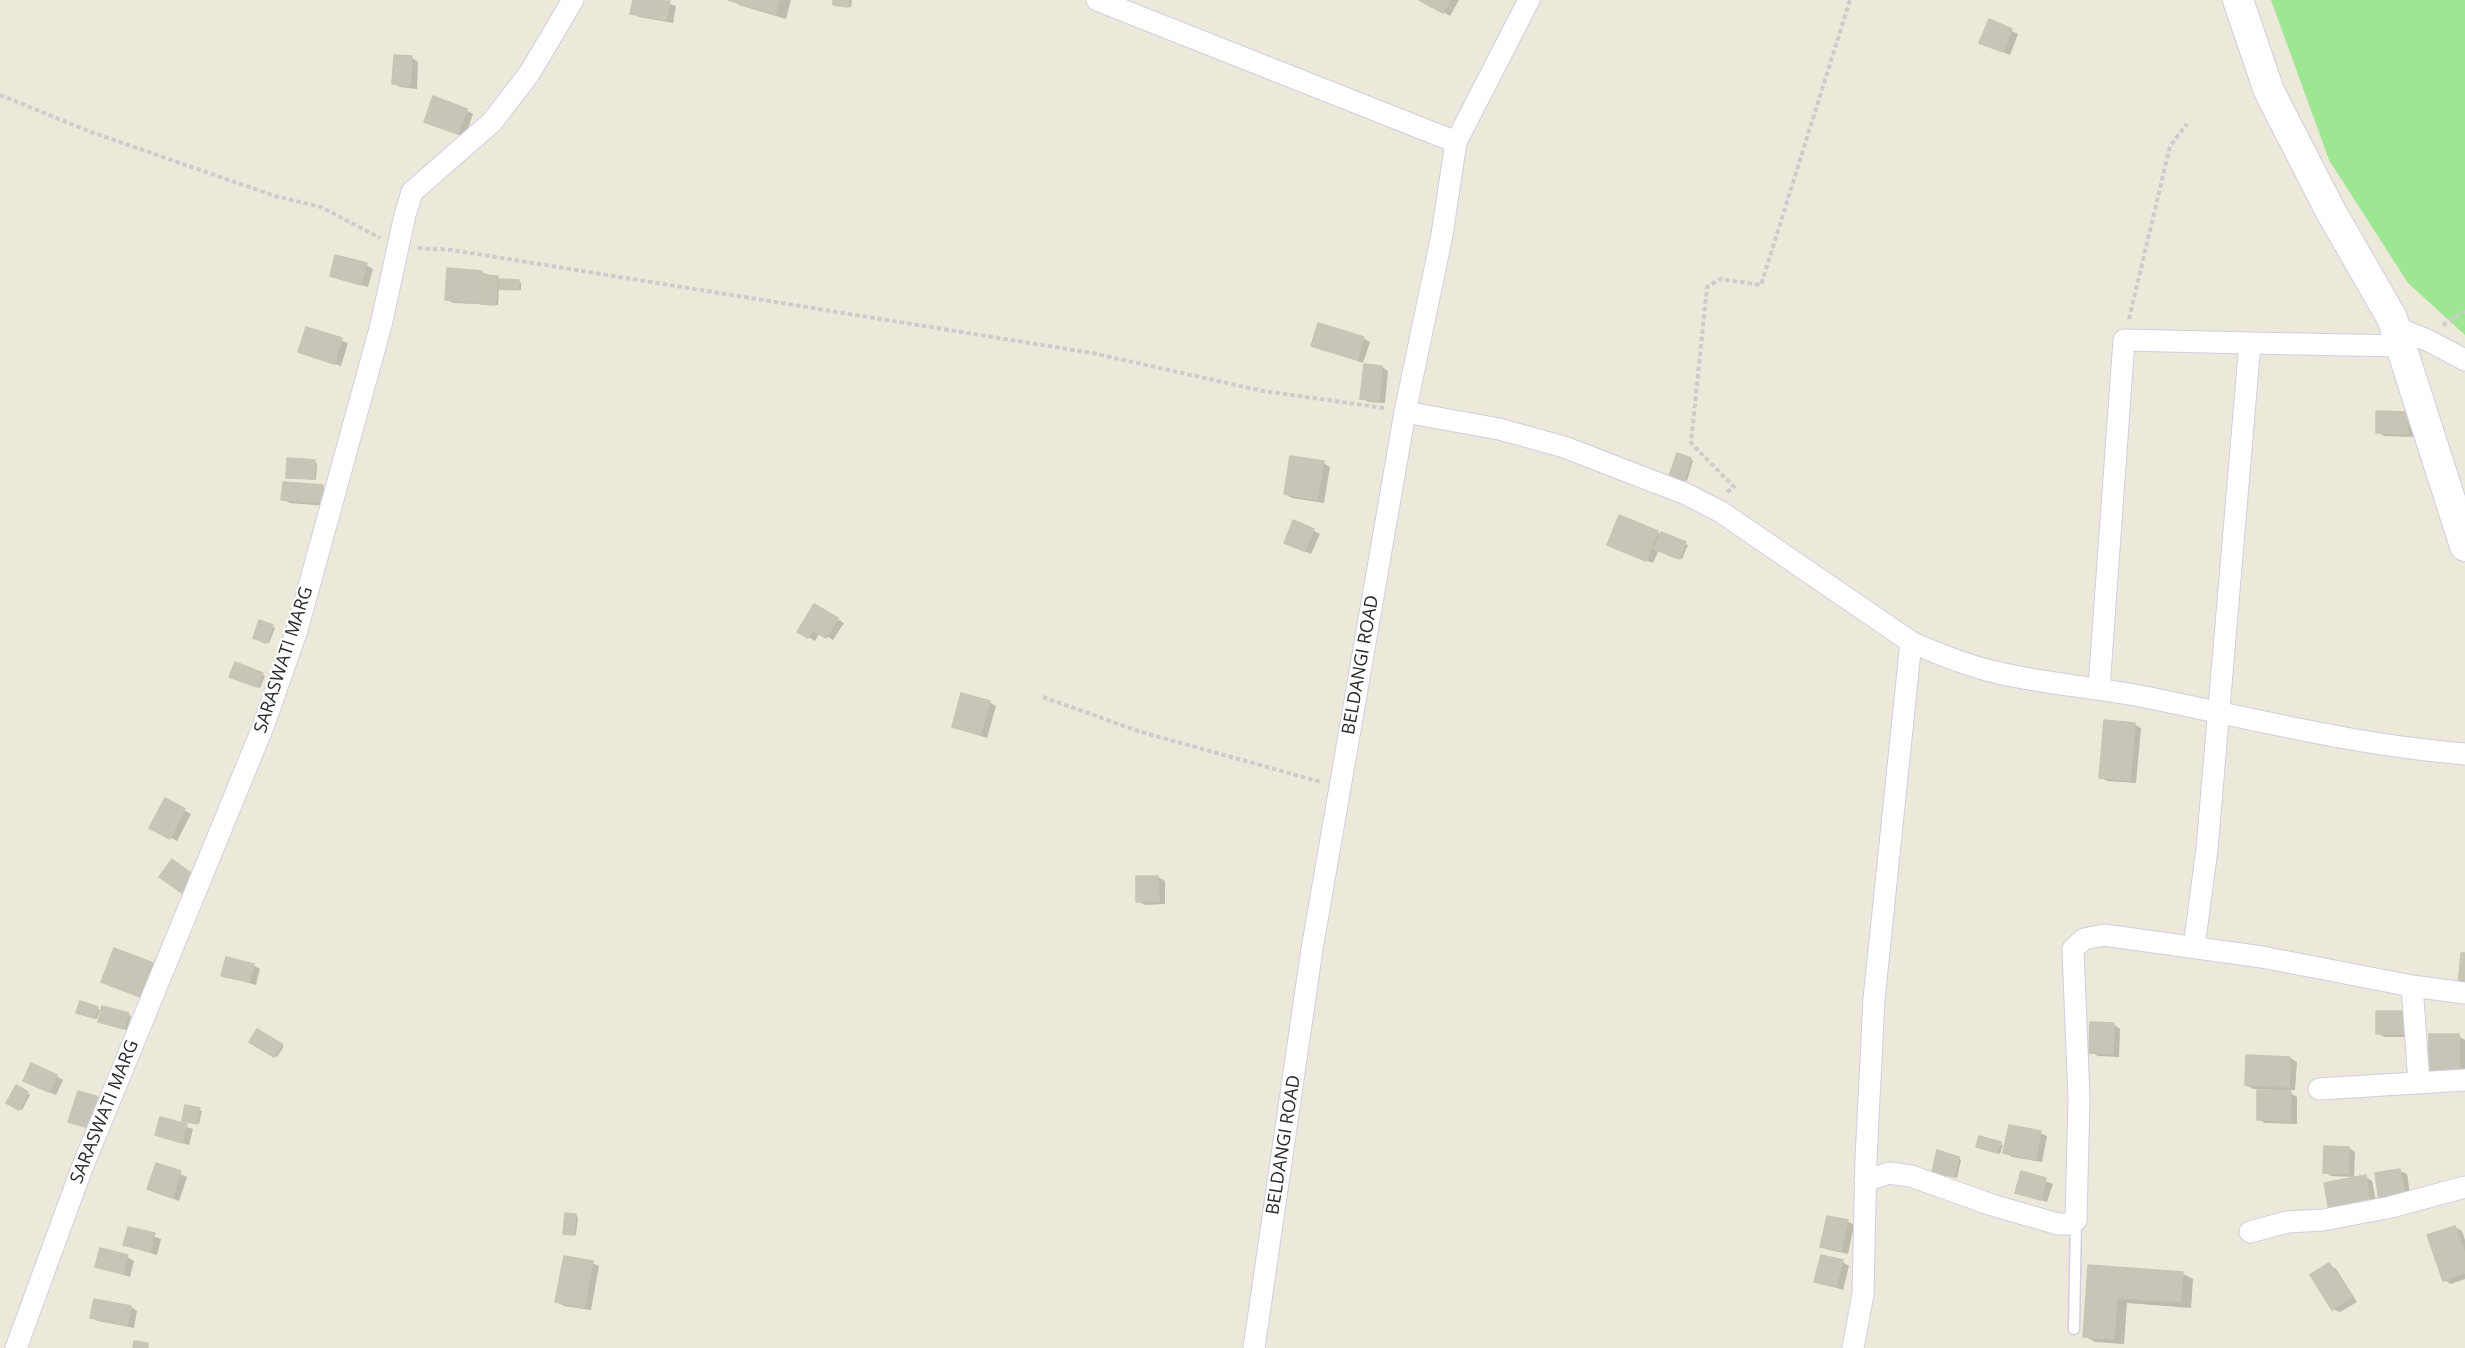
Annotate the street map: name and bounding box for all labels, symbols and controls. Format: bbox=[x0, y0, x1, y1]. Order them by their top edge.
street label: SARASWATI MARG bbox=[250, 584, 318, 736]
street label: BELDANGI ROAD bbox=[1338, 594, 1384, 736]
street label: SARASWATI MARG bbox=[66, 1037, 144, 1187]
street label: BELDANGI ROAD bbox=[1262, 1073, 1306, 1217]

